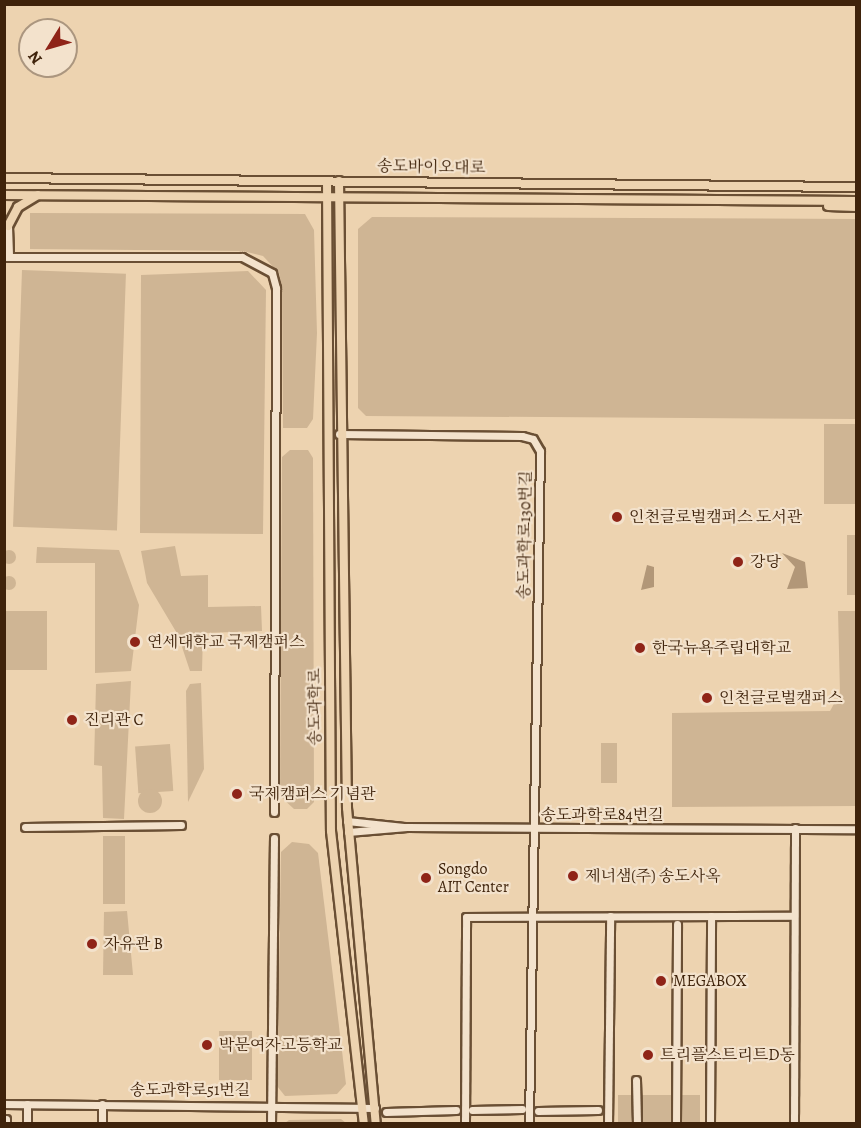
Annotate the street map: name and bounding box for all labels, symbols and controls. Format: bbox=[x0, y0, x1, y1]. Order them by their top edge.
north arrow bbox=[18, 18, 78, 78]
text: N bbox=[23, 46, 48, 69]
street label: 송도바이오대로 bbox=[377, 156, 485, 178]
street label: 송도과학로130번길 bbox=[514, 470, 536, 600]
place label: 인천글로벌캠퍼스 도서관 bbox=[629, 507, 802, 527]
marker: 인천글로벌캠퍼스 도서관 bbox=[610, 510, 624, 524]
place label: 강당 bbox=[750, 552, 781, 572]
marker: 강당 bbox=[731, 555, 745, 569]
place label: 연세대학교 국제캠퍼스 bbox=[147, 632, 305, 652]
marker: 연세대학교 국제캠퍼스 bbox=[128, 635, 142, 649]
place label: 한국뉴욕주립대학교 bbox=[652, 638, 791, 658]
marker: 한국뉴욕주립대학교 bbox=[633, 641, 647, 655]
street label: 송도과학로 bbox=[305, 668, 325, 746]
place label: 인천글로벌캠퍼스 bbox=[719, 688, 843, 708]
marker: 인천글로벌캠퍼스 bbox=[700, 691, 714, 705]
place label: 진리관 C bbox=[84, 710, 144, 730]
marker: 진리관 C bbox=[65, 713, 79, 727]
place label: 국제캠퍼스 기념관 bbox=[249, 784, 376, 804]
marker: 국제캠퍼스 기념관 bbox=[230, 787, 244, 801]
street label: 송도과학로84번길 bbox=[540, 805, 664, 825]
place label: Songdo AIT Center bbox=[438, 859, 509, 897]
place label: 제너샘(주) 송도사옥 bbox=[585, 866, 721, 886]
marker: 제너샘(주) 송도사옥 bbox=[566, 869, 580, 883]
marker: Songdo AIT Center bbox=[419, 871, 433, 885]
place label: 자유관 B bbox=[104, 934, 163, 954]
marker: 자유관 B bbox=[85, 937, 99, 951]
place label: MEGABOX bbox=[673, 971, 747, 991]
marker: MEGABOX bbox=[654, 974, 668, 988]
place label: 박문여자고등학교 bbox=[219, 1035, 343, 1055]
marker: 박문여자고등학교 bbox=[200, 1038, 214, 1052]
place label: 트리플스트리트D동 bbox=[660, 1045, 795, 1065]
marker: 트리플스트리트D동 bbox=[641, 1048, 655, 1062]
street label: 송도과학로51번길 bbox=[130, 1080, 250, 1100]

